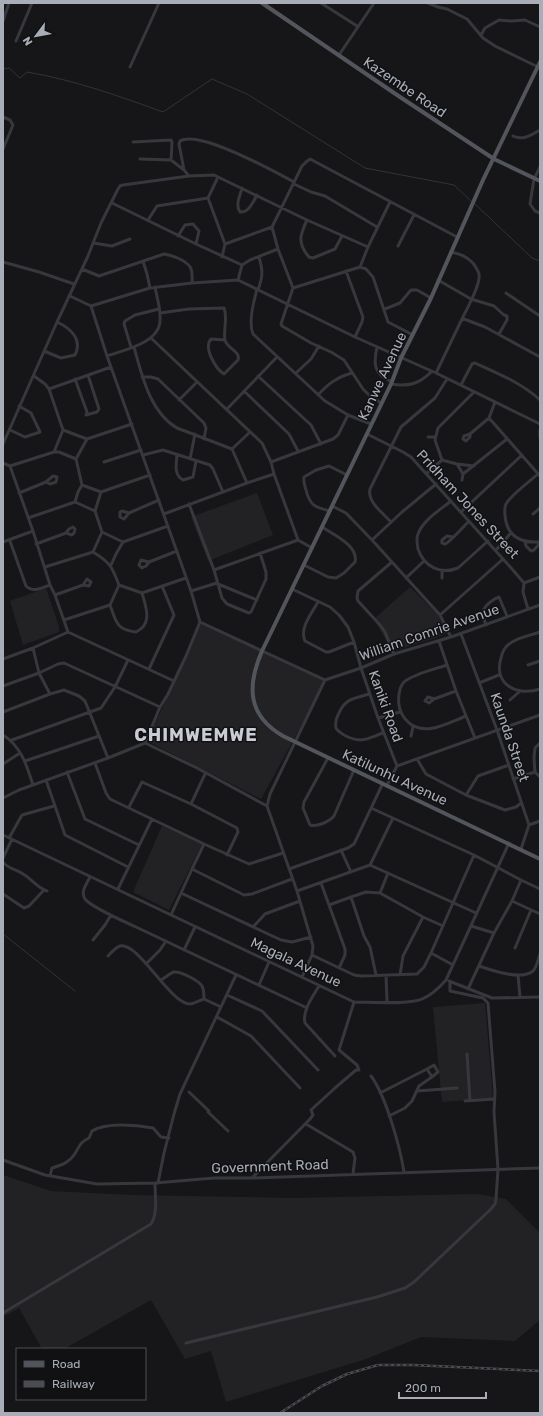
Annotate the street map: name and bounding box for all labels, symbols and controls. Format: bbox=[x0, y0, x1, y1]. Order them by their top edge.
north arrow bbox=[16, 16, 56, 56]
text: N bbox=[20, 34, 36, 48]
street label: Kazembe Road bbox=[360, 53, 449, 121]
street label: Kanwe Avenue bbox=[355, 329, 410, 423]
street label: Pridham Jones Street bbox=[413, 446, 523, 563]
street label: William Comrie Avenue bbox=[357, 600, 501, 664]
street label: Kaniki Road bbox=[365, 668, 406, 744]
street label: Kaunda Street bbox=[486, 690, 533, 784]
district label: CHIMWEMWE bbox=[134, 724, 258, 746]
street label: Katilunhu Avenue bbox=[339, 746, 450, 809]
street label: Magala Avenue bbox=[248, 934, 344, 991]
street label: Government Road bbox=[211, 1156, 329, 1177]
legend bbox=[16, 1348, 146, 1400]
text: Road bbox=[52, 1357, 80, 1371]
scale bar bbox=[399, 1374, 486, 1400]
text: Railway bbox=[52, 1377, 95, 1391]
text: 200 m bbox=[405, 1381, 441, 1395]

